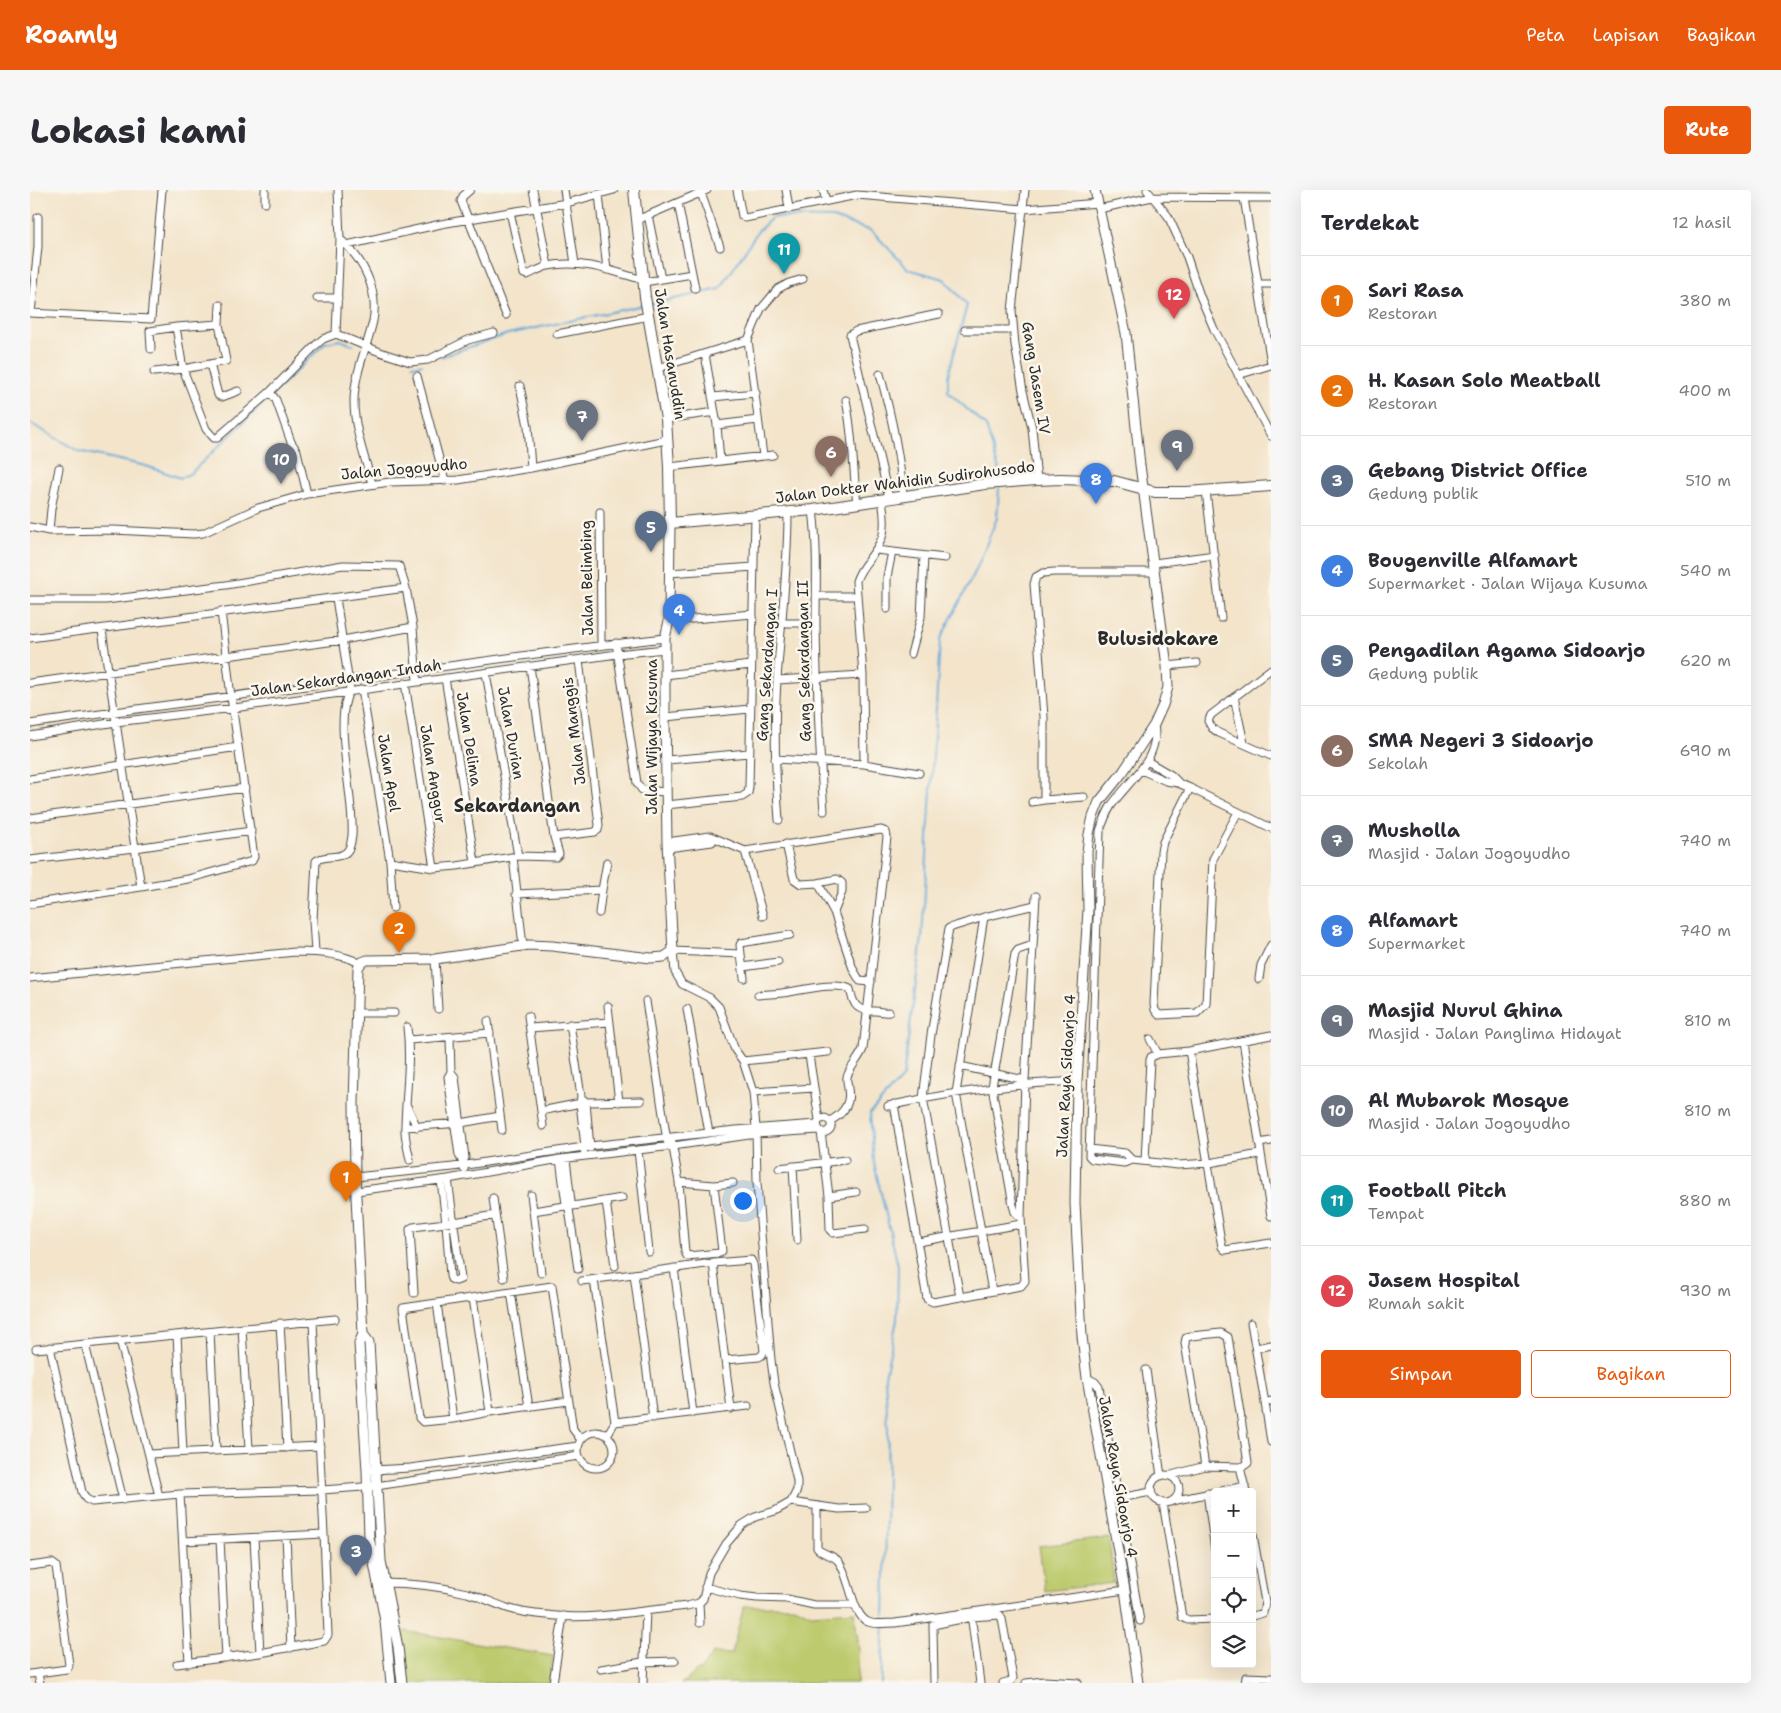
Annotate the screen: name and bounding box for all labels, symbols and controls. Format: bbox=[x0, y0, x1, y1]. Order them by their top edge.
text: Roamly bbox=[25, 19, 118, 51]
text: Peta bbox=[1526, 23, 1565, 47]
text: Lapisan bbox=[1593, 23, 1659, 47]
text: Bagikan bbox=[1687, 23, 1756, 47]
button: Rute bbox=[1664, 106, 1751, 154]
text: Lokasi kami bbox=[30, 107, 247, 154]
text: Terdekat bbox=[1321, 209, 1419, 237]
text: 12 hasil bbox=[1672, 212, 1731, 233]
pin: 11 bbox=[768, 233, 800, 274]
pin: 12 bbox=[1158, 278, 1190, 319]
text: Sari Rasa bbox=[1368, 278, 1464, 303]
street label: Jalan Hasanuddin bbox=[650, 287, 690, 421]
text: 1 bbox=[1333, 290, 1341, 311]
text: 380 m bbox=[1679, 290, 1731, 311]
text: Restoran bbox=[1368, 303, 1437, 324]
street label: Gang Jasem IV bbox=[1017, 320, 1055, 436]
text: H. Kasan Solo Meatball bbox=[1368, 368, 1601, 393]
text: 2 bbox=[1331, 380, 1343, 401]
text: 400 m bbox=[1678, 380, 1731, 401]
text: Restoran bbox=[1368, 393, 1437, 414]
pin: 7 bbox=[566, 400, 598, 441]
pin: 9 bbox=[1161, 430, 1193, 471]
pin: 6 bbox=[815, 436, 847, 477]
pin: 10 bbox=[265, 443, 297, 484]
street label: Jalan Jogoyudho bbox=[340, 454, 468, 484]
street label: Jalan Dokter Wahidin Sudirohusodo bbox=[774, 456, 1036, 508]
text: Gebang District Office bbox=[1368, 458, 1588, 483]
pin: 8 bbox=[1080, 463, 1112, 504]
text: 3 bbox=[1331, 470, 1343, 491]
text: 510 m bbox=[1685, 470, 1731, 491]
text: Gedung publik bbox=[1368, 483, 1479, 504]
pin: 5 bbox=[635, 511, 667, 552]
street label: Jalan Belimbing bbox=[576, 520, 598, 636]
text: Bougenville Alfamart bbox=[1368, 548, 1578, 573]
text: 4 bbox=[1331, 560, 1343, 581]
text: 540 m bbox=[1680, 560, 1731, 581]
text: Supermarket · Jalan Wijaya Kusuma bbox=[1368, 573, 1647, 594]
street label: Gang Sekardangan II bbox=[793, 580, 815, 742]
street label: Gang Sekardangan I bbox=[752, 588, 782, 742]
pin: 4 bbox=[663, 594, 695, 635]
district label: Bulusidokare bbox=[1097, 627, 1219, 651]
text: Pengadilan Agama Sidoarjo bbox=[1368, 638, 1645, 663]
text: 5 bbox=[1332, 650, 1342, 671]
text: 620 m bbox=[1680, 650, 1731, 671]
street label: Jalan Sekardangan Indah bbox=[249, 655, 443, 701]
street label: Jalan Wijaya Kusuma bbox=[642, 658, 662, 815]
text: Gedung publik bbox=[1368, 663, 1479, 684]
street label: Jalan Manggis bbox=[557, 676, 591, 786]
street label: Jalan Durian bbox=[493, 685, 529, 781]
street label: Jalan Delima bbox=[452, 691, 486, 788]
street label: Jalan Anggur bbox=[415, 723, 451, 825]
text: SMA Negeri 3 Sidoarjo bbox=[1368, 728, 1594, 753]
street label: Jalan Apel bbox=[373, 733, 405, 814]
text: 6 bbox=[1331, 740, 1343, 761]
text: 690 m bbox=[1680, 740, 1731, 761]
text: Sekolah bbox=[1368, 753, 1428, 774]
district label: Sekardangan bbox=[454, 794, 580, 818]
text: Musholla bbox=[1368, 818, 1460, 843]
text: 7 bbox=[1331, 830, 1343, 851]
text: 740 m bbox=[1679, 830, 1731, 851]
text: Masjid · Jalan Jogoyudho bbox=[1368, 843, 1570, 864]
text: Alfamart bbox=[1368, 908, 1458, 933]
pin: 2 bbox=[383, 912, 415, 953]
text: 8 bbox=[1331, 920, 1343, 941]
text: 740 m bbox=[1679, 920, 1731, 941]
text: Supermarket bbox=[1368, 933, 1465, 954]
street label: Jalan Raya Sidoarjo 4 bbox=[1052, 994, 1080, 1158]
text: Masjid Nurul Ghina bbox=[1368, 998, 1562, 1023]
text: 9 bbox=[1331, 1010, 1343, 1031]
text: 810 m bbox=[1684, 1010, 1731, 1031]
text: Masjid · Jalan Panglima Hidayat bbox=[1368, 1023, 1622, 1044]
text: Al Mubarok Mosque bbox=[1368, 1088, 1569, 1113]
text: 10 bbox=[1328, 1100, 1346, 1121]
text: 810 m bbox=[1684, 1100, 1731, 1121]
text: Masjid · Jalan Jogoyudho bbox=[1368, 1113, 1570, 1134]
pin: 1 bbox=[330, 1161, 362, 1202]
text: Football Pitch bbox=[1368, 1178, 1506, 1203]
your location bbox=[730, 1188, 756, 1214]
text: 11 bbox=[1330, 1190, 1344, 1211]
text: 880 m bbox=[1679, 1190, 1731, 1211]
text: Tempat bbox=[1368, 1203, 1424, 1224]
text: Jasem Hospital bbox=[1368, 1268, 1520, 1293]
text: 12 bbox=[1328, 1280, 1346, 1301]
text: 930 m bbox=[1679, 1280, 1731, 1301]
text: Rumah sakit bbox=[1368, 1293, 1465, 1314]
button: Simpan bbox=[1321, 1350, 1521, 1398]
button: Bagikan bbox=[1531, 1350, 1731, 1398]
street label: Jalan Raya Sidoarjo 4 bbox=[1094, 1395, 1142, 1559]
map controls bbox=[1211, 1488, 1256, 1668]
button: + bbox=[1211, 1488, 1256, 1533]
button: − bbox=[1211, 1533, 1256, 1578]
pin: 3 bbox=[340, 1535, 372, 1576]
button: locate bbox=[1211, 1578, 1256, 1623]
button: layers bbox=[1211, 1623, 1256, 1668]

